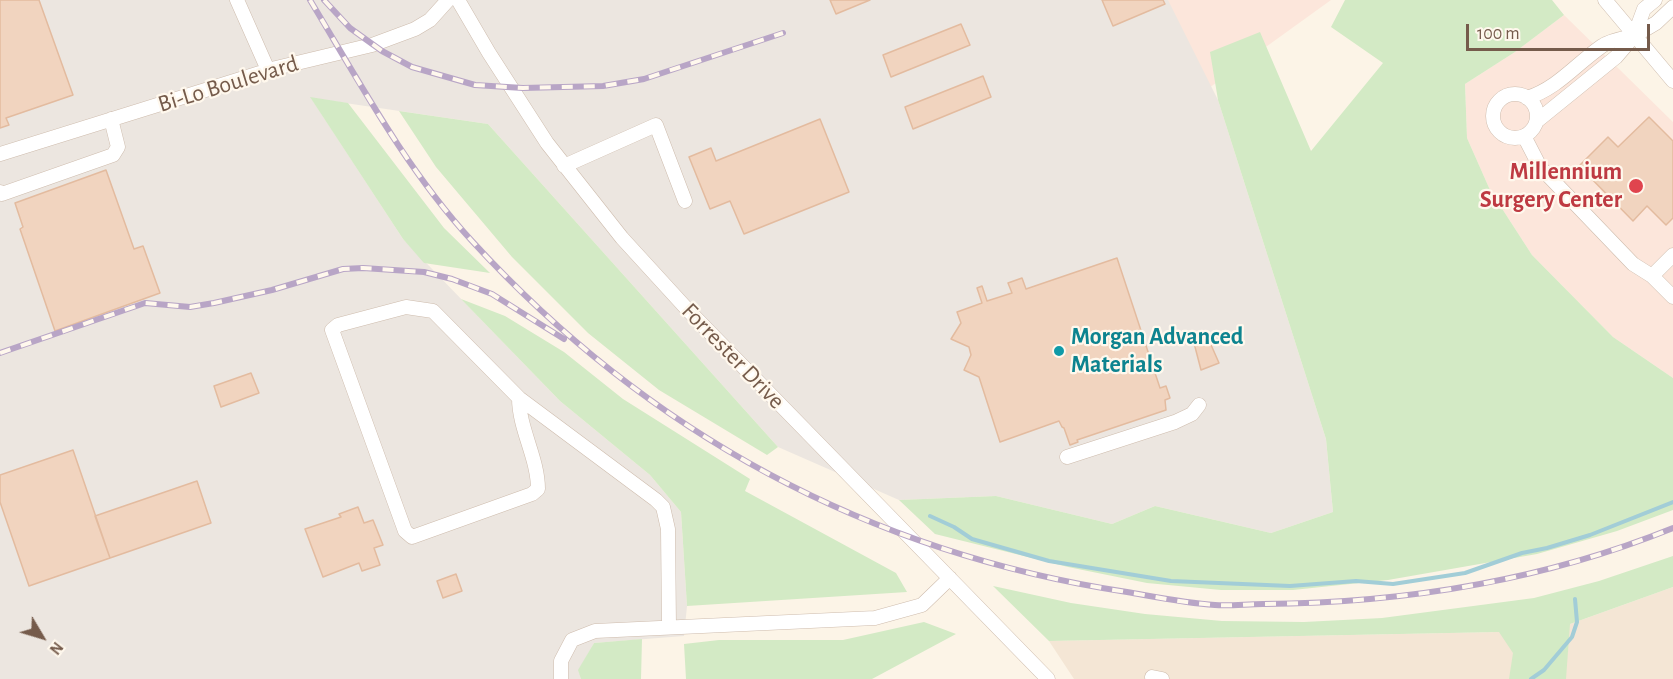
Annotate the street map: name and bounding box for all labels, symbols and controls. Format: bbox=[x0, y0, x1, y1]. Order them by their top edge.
scale bar bbox=[1469, 12, 1654, 50]
text: 100 m bbox=[1477, 25, 1520, 43]
street label: Bi-Lo Boulevard bbox=[154, 49, 302, 119]
place label: Millennium Surgery Center bbox=[1480, 158, 1622, 214]
marker: Millennium Surgery Center bbox=[1627, 177, 1645, 195]
street label: Forrester Drive bbox=[675, 297, 791, 415]
place label: Morgan Advanced Materials bbox=[1071, 323, 1243, 379]
marker: Morgan Advanced Materials bbox=[1052, 344, 1066, 358]
north arrow bbox=[12, 607, 72, 667]
text: N bbox=[46, 639, 66, 657]

